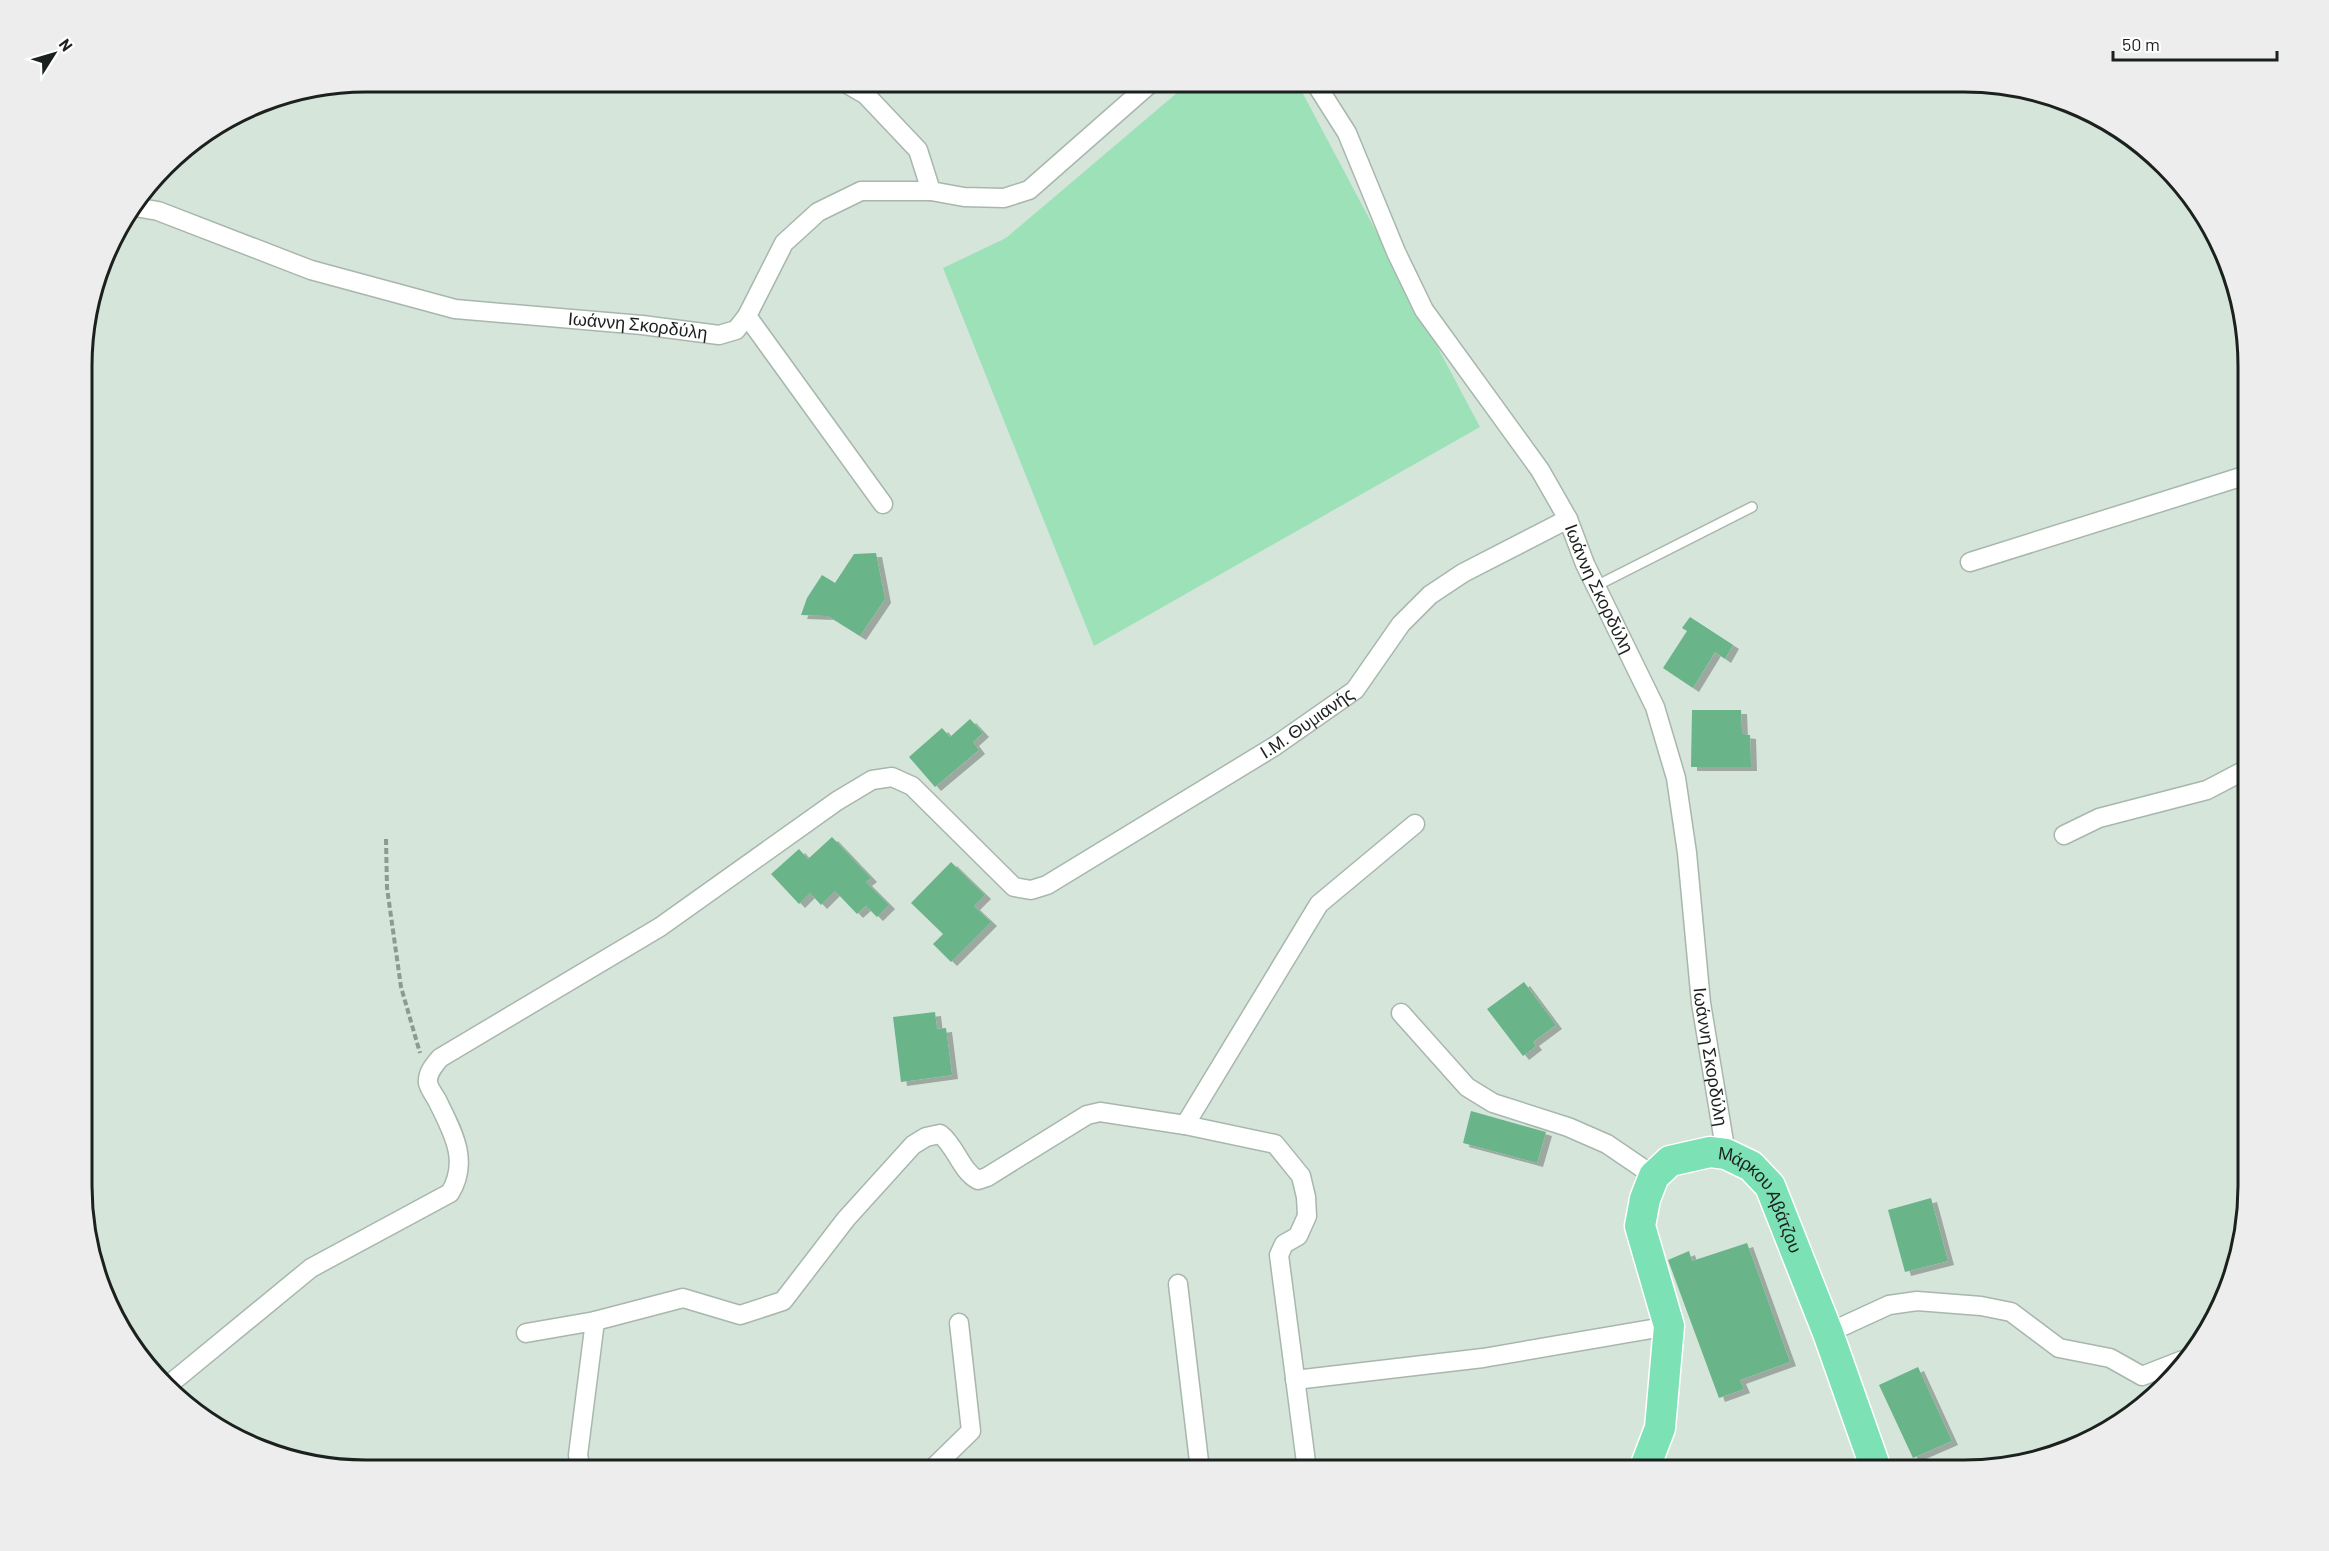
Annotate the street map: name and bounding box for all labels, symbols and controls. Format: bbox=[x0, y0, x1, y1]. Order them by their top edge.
north arrow bbox=[24, 24, 84, 84]
scale bar bbox=[2113, 24, 2276, 62]
text: 50 m bbox=[2122, 33, 2160, 55]
text: N bbox=[56, 35, 77, 55]
street label: Ιωάννη Σκορδύλη bbox=[567, 307, 709, 343]
street label: Ιωάννη Σκορδύλη bbox=[1561, 521, 1639, 657]
street label: Ι.Μ. Θυμιανής bbox=[1256, 682, 1358, 763]
street label: Ιωάννη Σκορδύλη bbox=[1690, 986, 1733, 1127]
street label: Μάρκου Αβάτζου bbox=[1717, 1141, 1807, 1256]

